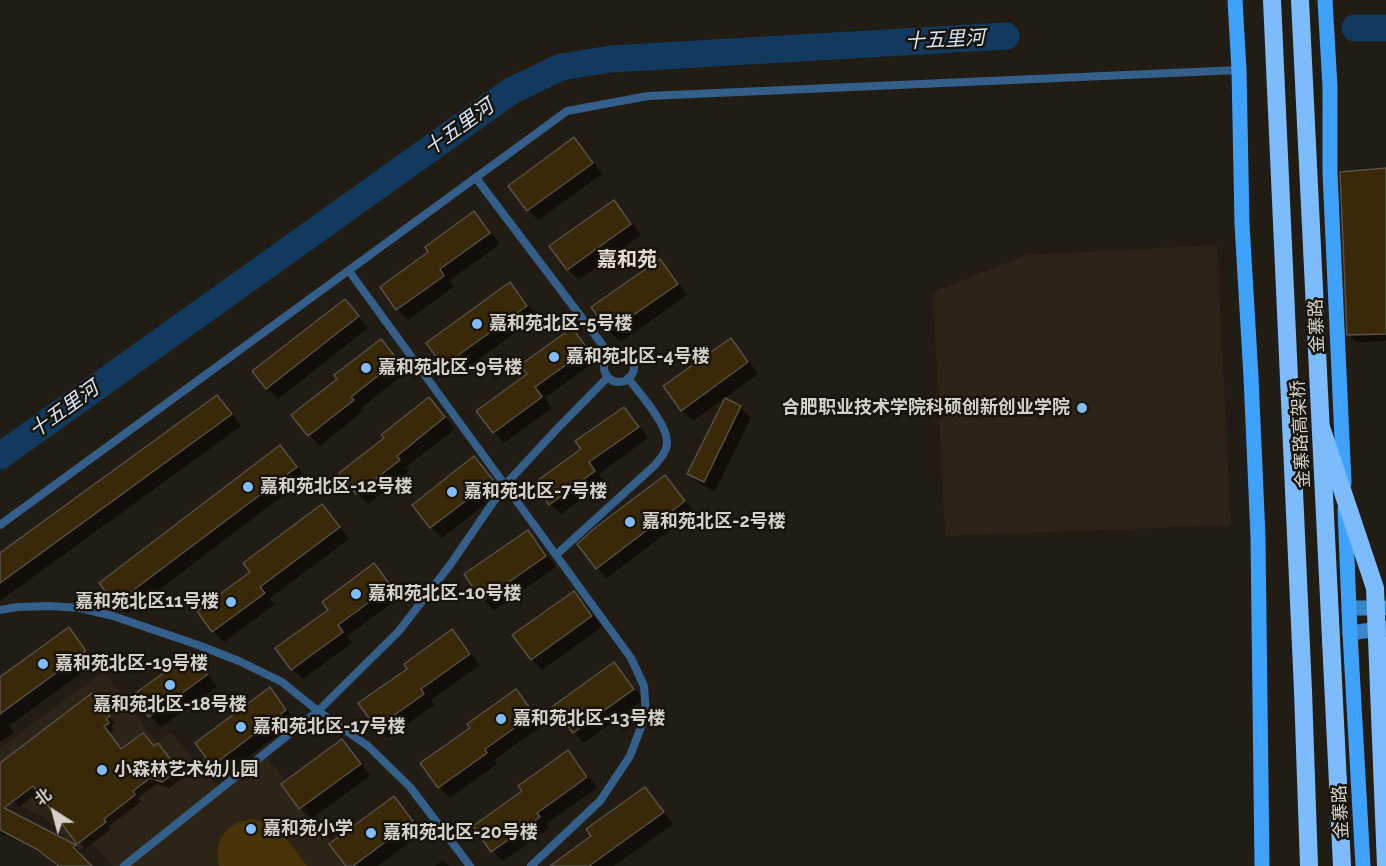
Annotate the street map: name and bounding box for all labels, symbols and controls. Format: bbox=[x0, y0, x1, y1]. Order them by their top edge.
water label: 十五里河 bbox=[904, 26, 986, 54]
water label: 十五里河 bbox=[420, 95, 498, 161]
district label: 嘉和苑 bbox=[597, 248, 657, 272]
street label: 金寨路 bbox=[1305, 299, 1329, 353]
place label: 嘉和苑北区-5号楼 bbox=[489, 313, 632, 335]
marker: 嘉和苑北区-5号楼 bbox=[470, 317, 484, 331]
place label: 嘉和苑北区-4号楼 bbox=[566, 346, 710, 368]
marker: 嘉和苑北区-4号楼 bbox=[547, 350, 561, 364]
place label: 嘉和苑北区-9号楼 bbox=[378, 357, 522, 379]
marker: 嘉和苑北区-9号楼 bbox=[359, 361, 373, 375]
water label: 十五里河 bbox=[25, 377, 103, 443]
street label: 金寨路高架桥 bbox=[1287, 380, 1315, 488]
place label: 合肥职业技术学院科硕创新创业学院 bbox=[782, 397, 1070, 419]
marker: 合肥职业技术学院科硕创新创业学院 bbox=[1075, 401, 1089, 415]
place label: 嘉和苑北区-12号楼 bbox=[260, 476, 413, 498]
marker: 嘉和苑北区-12号楼 bbox=[241, 480, 255, 494]
place label: 嘉和苑北区-7号楼 bbox=[464, 481, 607, 503]
marker: 嘉和苑北区-7号楼 bbox=[445, 485, 459, 499]
place label: 嘉和苑北区-2号楼 bbox=[642, 511, 786, 533]
marker: 嘉和苑北区-2号楼 bbox=[623, 515, 637, 529]
place label: 嘉和苑北区-10号楼 bbox=[368, 583, 521, 605]
marker: 嘉和苑北区-10号楼 bbox=[349, 587, 363, 601]
place label: 嘉和苑北区11号楼 bbox=[75, 591, 219, 613]
marker: 嘉和苑北区11号楼 bbox=[224, 595, 238, 609]
place label: 嘉和苑北区-19号楼 bbox=[55, 653, 208, 675]
marker: 嘉和苑北区-19号楼 bbox=[36, 657, 50, 671]
marker: 嘉和苑北区-18号楼 bbox=[163, 678, 177, 692]
place label: 嘉和苑北区-18号楼 bbox=[93, 694, 247, 716]
place label: 嘉和苑北区-13号楼 bbox=[513, 708, 665, 730]
marker: 嘉和苑北区-13号楼 bbox=[494, 712, 508, 726]
place label: 嘉和苑北区-17号楼 bbox=[253, 716, 406, 738]
marker: 嘉和苑北区-17号楼 bbox=[234, 720, 248, 734]
place label: 小森林艺术幼儿园 bbox=[114, 759, 258, 781]
marker: 小森林艺术幼儿园 bbox=[95, 763, 109, 777]
north arrow bbox=[24, 782, 84, 842]
street label: 金寨路 bbox=[1329, 784, 1353, 840]
text: 北 bbox=[31, 785, 55, 809]
place label: 嘉和苑小学 bbox=[263, 818, 353, 840]
marker: 嘉和苑小学 bbox=[244, 822, 258, 836]
place label: 嘉和苑北区-20号楼 bbox=[383, 822, 538, 844]
marker: 嘉和苑北区-20号楼 bbox=[364, 826, 378, 840]

